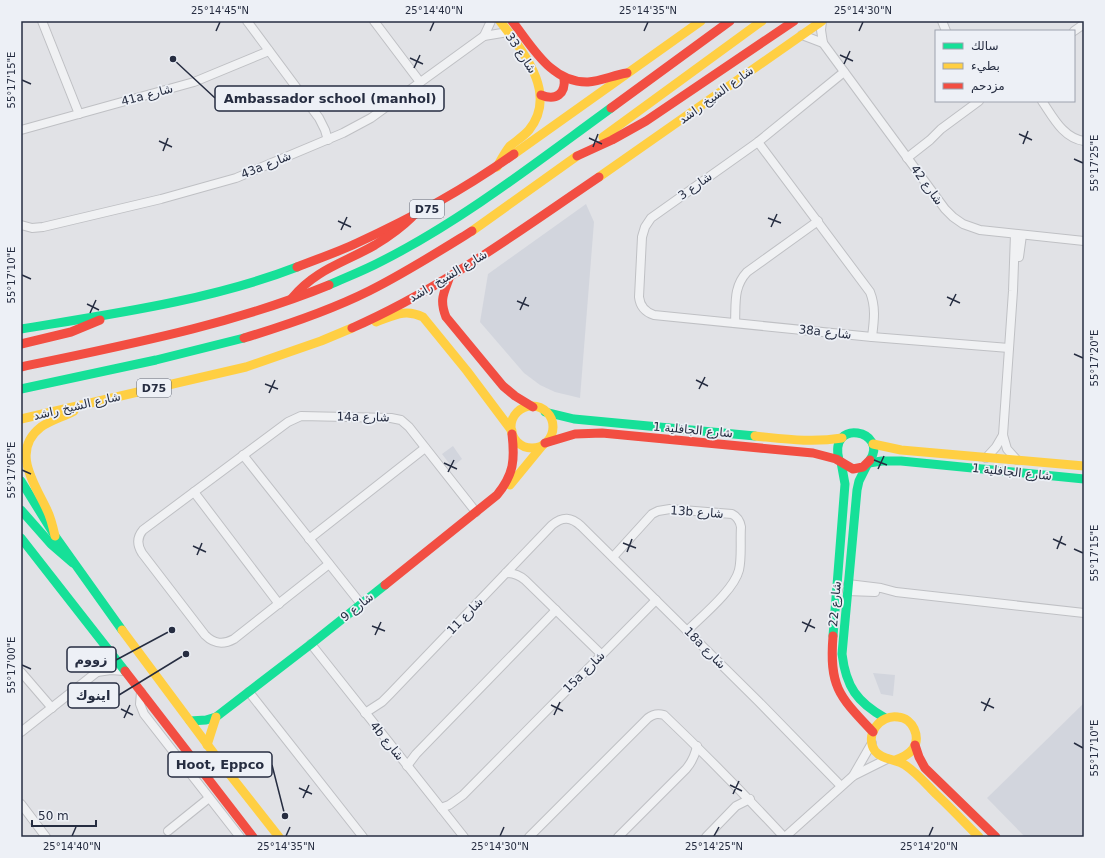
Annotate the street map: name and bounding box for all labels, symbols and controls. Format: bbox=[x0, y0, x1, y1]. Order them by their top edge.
text: 25°14'45"N bbox=[191, 5, 249, 16]
text: 25°14'40"N bbox=[405, 5, 463, 16]
text: 25°14'35"N bbox=[619, 5, 677, 16]
text: 25°14'30"N bbox=[834, 5, 892, 16]
street label: شارع 33 bbox=[502, 30, 540, 76]
legend bbox=[935, 30, 1075, 102]
text: سالك bbox=[971, 39, 998, 53]
text: 55°17'15"E bbox=[6, 52, 17, 108]
text: بطيء bbox=[971, 59, 1000, 73]
street label: شارع الشيخ راشد bbox=[676, 63, 757, 128]
text: مزدحم bbox=[971, 79, 1005, 94]
street label: 41a شارع bbox=[120, 81, 175, 110]
callout: Ambassador school (manhol) bbox=[215, 86, 444, 111]
text: Ambassador school (manhol) bbox=[224, 91, 436, 106]
text: 55°17'25"E bbox=[1089, 135, 1100, 191]
street label: 43a شارع bbox=[239, 149, 294, 182]
street label: شارع 42 bbox=[907, 162, 946, 208]
street label: شارع 3 bbox=[675, 169, 715, 203]
road number: D75 bbox=[410, 200, 444, 218]
text: 55°17'10"E bbox=[6, 247, 17, 303]
street label: شارع الشيخ راشد bbox=[406, 247, 490, 306]
street label: 38a شارع bbox=[798, 322, 852, 343]
text: 55°17'20"E bbox=[1089, 330, 1100, 386]
road number: D75 bbox=[137, 379, 171, 397]
street label: شارع الشيخ راشد bbox=[32, 389, 122, 424]
street label: 14a شارع bbox=[336, 410, 390, 425]
street label: شارع الجافلية 1 bbox=[652, 420, 734, 441]
text: 55°17'05"E bbox=[6, 442, 17, 498]
street label: شارع الجافلية 1 bbox=[971, 461, 1053, 484]
street label: 13b شارع bbox=[670, 503, 724, 522]
text: 55°17'15"E bbox=[1089, 525, 1100, 581]
street label: شارع 22 bbox=[826, 581, 845, 627]
street label: شارع 9 bbox=[338, 590, 377, 625]
street label: شارع 11 bbox=[444, 595, 487, 638]
street label: 18a شارع bbox=[681, 624, 729, 672]
text: 55°17'00"E bbox=[6, 637, 17, 693]
callout: زووم bbox=[67, 647, 116, 672]
street label: 15a شارع bbox=[560, 648, 608, 696]
text: زووم bbox=[74, 652, 108, 668]
callout: اينوك bbox=[68, 683, 119, 708]
text: اينوك bbox=[76, 688, 110, 703]
street label: 4b شارع bbox=[366, 719, 407, 764]
text: 55°17'10"E bbox=[1089, 720, 1100, 776]
callout: Hoot, Eppco bbox=[168, 752, 272, 777]
text: Hoot, Eppco bbox=[176, 757, 264, 772]
scale bar bbox=[32, 802, 96, 828]
text: 50 m bbox=[38, 809, 69, 823]
text: 25°14'40"N bbox=[43, 841, 101, 852]
text: 25°14'35"N bbox=[257, 841, 315, 852]
text: 25°14'30"N bbox=[471, 841, 529, 852]
text: 25°14'25"N bbox=[685, 841, 743, 852]
text: 25°14'20"N bbox=[900, 841, 958, 852]

